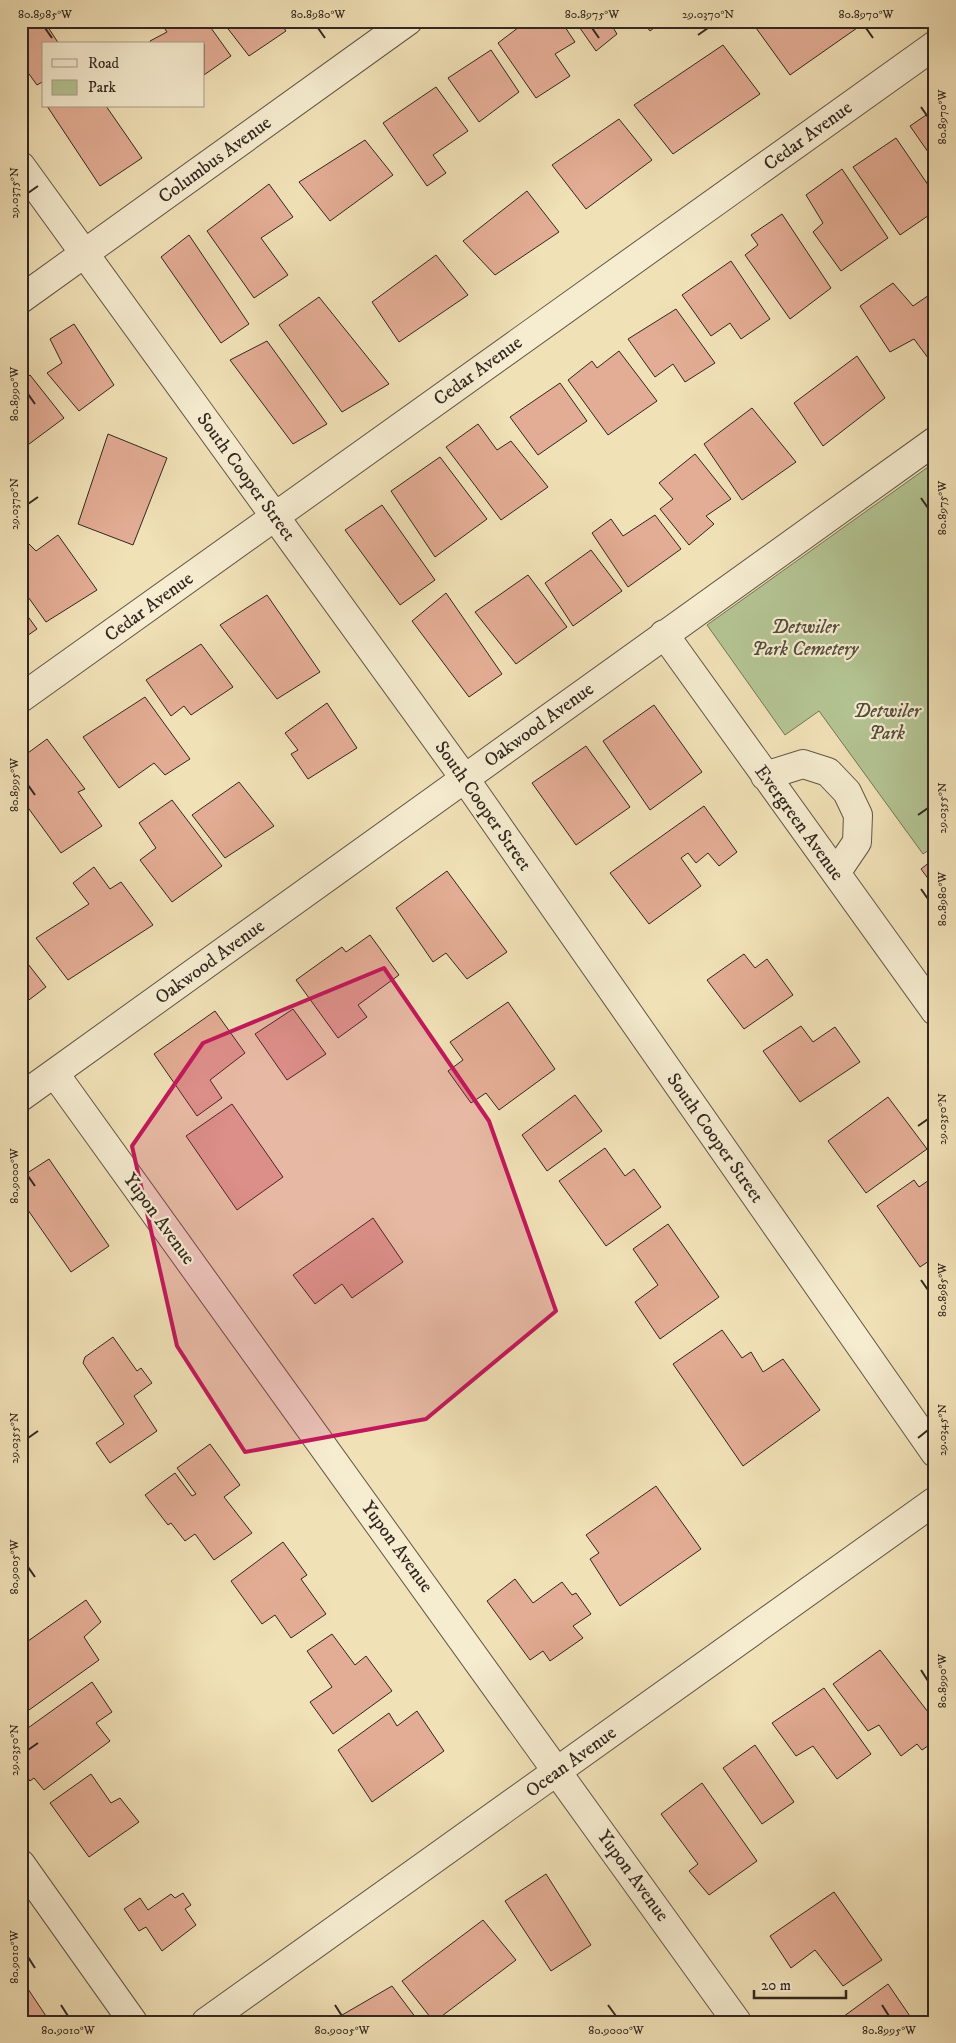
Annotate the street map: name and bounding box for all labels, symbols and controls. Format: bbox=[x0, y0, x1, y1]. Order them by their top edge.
text: 80.8985°W bbox=[18, 7, 73, 22]
text: 80.8980°W bbox=[291, 7, 346, 22]
text: 80.8975°W bbox=[565, 7, 620, 22]
text: 29.0370°N bbox=[682, 7, 734, 22]
text: 80.8970°W bbox=[839, 7, 894, 22]
legend bbox=[42, 42, 205, 108]
text: Road bbox=[88, 54, 120, 73]
text: Park bbox=[88, 78, 117, 97]
text: 80.8970°W bbox=[935, 89, 950, 144]
street label: Cedar Avenue bbox=[759, 96, 857, 176]
street label: Columbus Avenue bbox=[154, 111, 276, 209]
text: 29.0375°N bbox=[7, 167, 22, 219]
street label: Cedar Avenue bbox=[429, 331, 527, 411]
text: 80.8990°W bbox=[7, 366, 22, 421]
street label: South Cooper Street bbox=[192, 408, 300, 546]
text: 29.0370°N bbox=[7, 478, 22, 530]
text: 80.8975°W bbox=[935, 480, 950, 535]
street label: Cedar Avenue bbox=[100, 567, 198, 647]
park label: Detwiler Park Cemetery bbox=[752, 616, 860, 661]
street label: Oakwood Avenue bbox=[480, 677, 598, 772]
park label: Detwiler Park bbox=[854, 700, 923, 745]
street label: South Cooper Street bbox=[430, 737, 536, 875]
text: 80.8995°W bbox=[7, 757, 22, 812]
street label: Evergreen Avenue bbox=[749, 761, 849, 885]
text: 29.0355°N bbox=[935, 782, 950, 834]
text: 80.8980°W bbox=[935, 871, 950, 926]
street label: Oakwood Avenue bbox=[151, 914, 269, 1009]
street label: South Cooper Street bbox=[662, 1069, 768, 1207]
text: 29.0350°N bbox=[935, 1093, 950, 1145]
text: 80.9000°W bbox=[7, 1147, 22, 1204]
street label: Yupon Avenue bbox=[118, 1169, 200, 1269]
text: 80.8985°W bbox=[935, 1262, 950, 1317]
text: 29.0345°N bbox=[935, 1404, 950, 1456]
text: 29.0355°N bbox=[7, 1412, 22, 1464]
street label: Yupon Avenue bbox=[356, 1497, 438, 1597]
text: 80.9005°W bbox=[7, 1538, 22, 1595]
text: 80.8990°W bbox=[935, 1653, 950, 1708]
street label: Ocean Avenue bbox=[521, 1721, 621, 1803]
text: 29.0350°N bbox=[7, 1724, 22, 1776]
street label: Yupon Avenue bbox=[592, 1826, 674, 1926]
text: 80.9010°W bbox=[7, 1929, 22, 1984]
scale bar bbox=[754, 1968, 846, 2000]
text: 20 m bbox=[761, 1976, 791, 1995]
text: 80.9010°W bbox=[41, 2023, 96, 2038]
text: 80.9005°W bbox=[315, 2023, 371, 2038]
text: 80.9000°W bbox=[588, 2023, 645, 2038]
text: 80.8995°W bbox=[862, 2023, 917, 2038]

